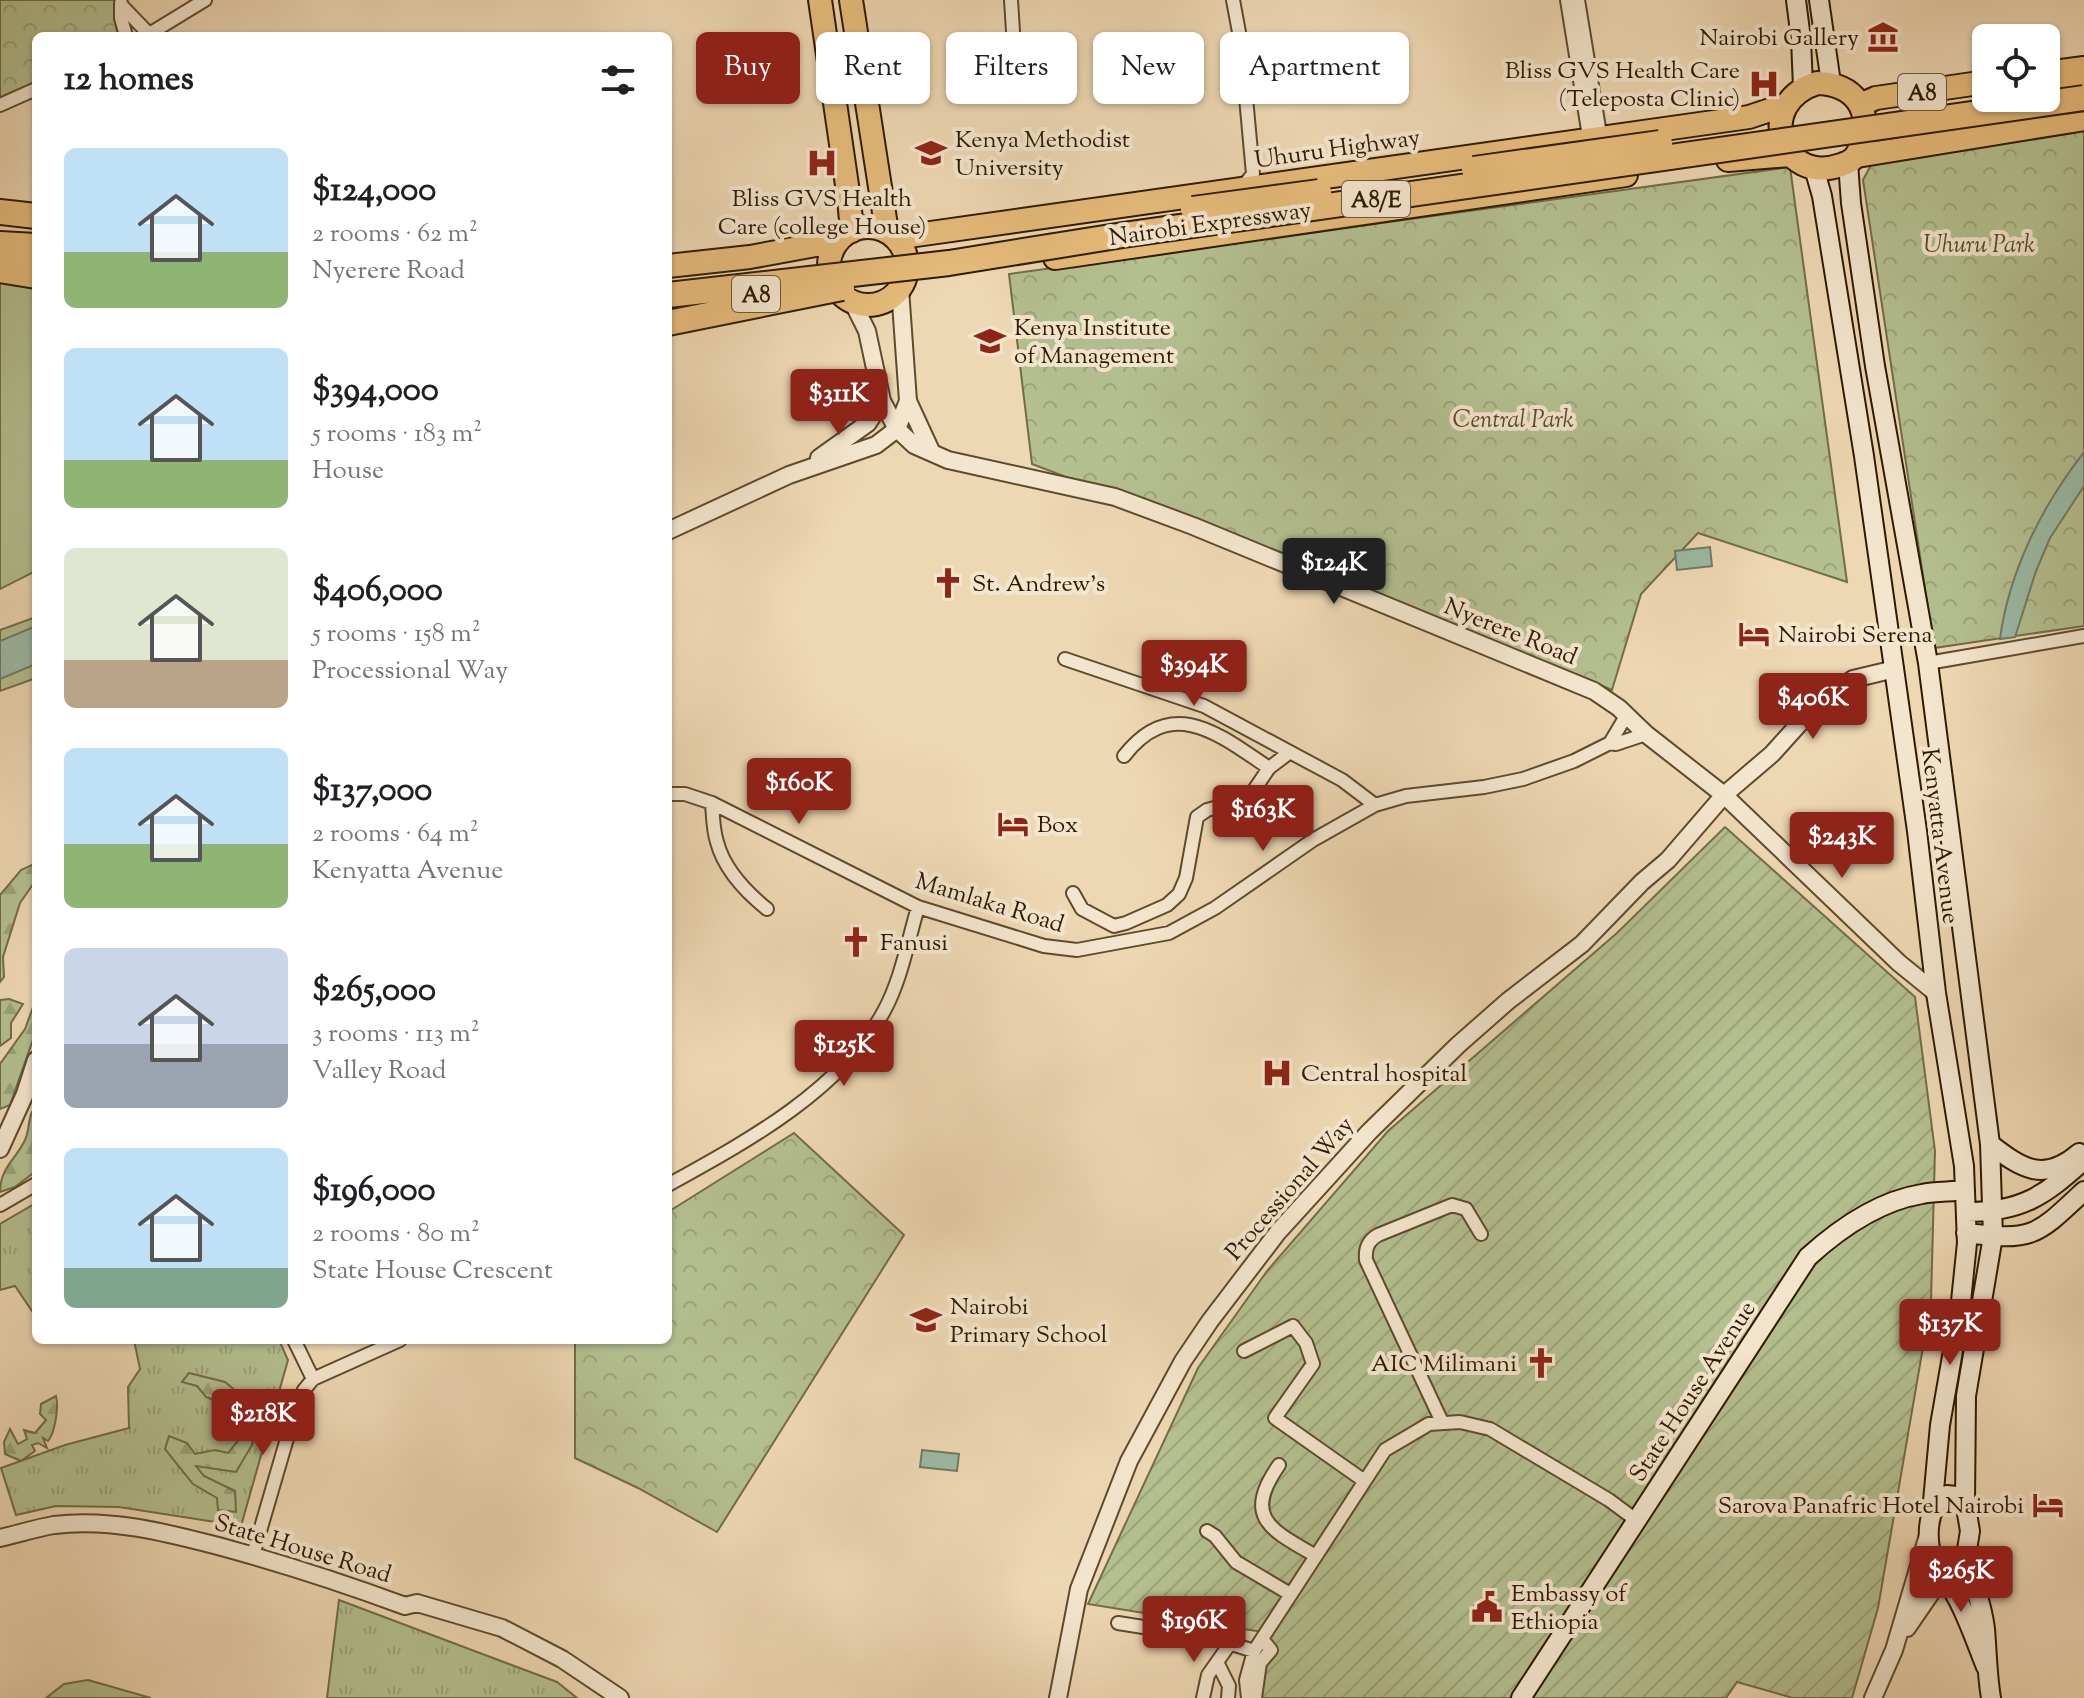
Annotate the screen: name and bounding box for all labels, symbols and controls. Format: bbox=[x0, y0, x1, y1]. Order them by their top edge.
museum icon: Nairobi Gallery bbox=[1866, 20, 1900, 54]
place label: Nairobi Gallery bbox=[1699, 22, 1859, 56]
map controls bbox=[1972, 24, 2060, 112]
button: locate bbox=[1972, 24, 2060, 112]
chip: Buy bbox=[696, 32, 800, 104]
chip: Rent bbox=[816, 32, 930, 104]
chip: Filters bbox=[946, 32, 1077, 104]
chip: New bbox=[1093, 32, 1204, 104]
chip: Apartment bbox=[1220, 32, 1409, 104]
place label: Bliss GVS Health Care (Teleposta Clinic) bbox=[1505, 55, 1740, 117]
text: 12 homes bbox=[64, 56, 194, 105]
icon: filters bbox=[596, 58, 640, 102]
hospital icon: Bliss GVS Health Care (Teleposta Clinic) bbox=[1747, 67, 1781, 101]
road number: A8 bbox=[1898, 74, 1946, 110]
street label: Uhuru Highway bbox=[1252, 122, 1422, 178]
place label: Kenya Methodist University bbox=[955, 124, 1130, 186]
school or university icon: Kenya Methodist University bbox=[914, 136, 948, 170]
hospital icon: Bliss GVS Health Care (college House) bbox=[805, 146, 839, 180]
text: $124,000 bbox=[312, 167, 436, 216]
icon: home bbox=[128, 180, 224, 276]
road number: A8/E bbox=[1342, 181, 1410, 217]
place label: Bliss GVS Health Care (college House) bbox=[718, 183, 926, 245]
street label: Nairobi Expressway bbox=[1107, 194, 1314, 256]
text: 2 rooms · 62 m² bbox=[312, 216, 478, 253]
park label: Uhuru Park bbox=[1923, 229, 2035, 263]
text: Nyerere Road bbox=[312, 253, 465, 290]
road number: A8 bbox=[732, 276, 780, 312]
place label: Kenya Institute of Management bbox=[1014, 312, 1174, 374]
school or university icon: Kenya Institute of Management bbox=[973, 324, 1007, 358]
text: $394,000 bbox=[312, 367, 439, 416]
pin: $311K bbox=[783, 369, 895, 437]
text: $311K bbox=[809, 376, 869, 413]
icon: home bbox=[128, 380, 224, 476]
park label: Central Park bbox=[1452, 404, 1574, 438]
text: 5 rooms · 183 m² bbox=[312, 416, 482, 453]
text: House bbox=[312, 453, 384, 490]
pin: $124K bbox=[1278, 538, 1390, 606]
text: $124K bbox=[1301, 545, 1367, 582]
church icon: St. Andrew's bbox=[931, 566, 965, 600]
text: $406,000 bbox=[312, 567, 443, 616]
place label: St. Andrew's bbox=[972, 568, 1105, 602]
icon: home bbox=[128, 580, 224, 676]
street label: Nyerere Road bbox=[1438, 591, 1582, 675]
text: 5 rooms · 158 m² bbox=[312, 616, 481, 653]
hotel icon: Nairobi Serena bbox=[1737, 617, 1771, 651]
place label: Nairobi Serena bbox=[1778, 619, 1933, 653]
pin: $394K bbox=[1138, 640, 1250, 708]
text: $394K bbox=[1160, 647, 1228, 684]
text: Processional Way bbox=[312, 653, 508, 690]
pin: $406K bbox=[1757, 673, 1869, 741]
text: $406K bbox=[1777, 680, 1849, 717]
street label: Kenyatta Avenue bbox=[1911, 747, 1967, 926]
pin: $160K bbox=[743, 758, 855, 826]
text: $160K bbox=[765, 765, 833, 802]
text: $137,000 bbox=[312, 767, 432, 816]
icon: home bbox=[128, 780, 224, 876]
pin: $163K bbox=[1207, 785, 1319, 853]
text: $163K bbox=[1231, 792, 1295, 829]
hotel icon: Box bbox=[996, 807, 1030, 841]
place label: Box bbox=[1037, 809, 1078, 843]
pin: $243K bbox=[1786, 812, 1898, 880]
text: 2 rooms · 64 m² bbox=[312, 816, 479, 853]
text: $243K bbox=[1808, 819, 1876, 856]
text: Kenyatta Avenue bbox=[312, 853, 503, 890]
street label: Mamlaka Road bbox=[911, 865, 1068, 943]
church icon: Fanusi bbox=[839, 925, 873, 959]
place label: Fanusi bbox=[880, 927, 948, 961]
text: $265,000 bbox=[312, 967, 436, 1016]
icon: home bbox=[128, 980, 224, 1076]
text: 3 rooms · 113 m² bbox=[312, 1016, 480, 1053]
pin: $125K bbox=[788, 1020, 900, 1088]
text: $125K bbox=[813, 1027, 875, 1064]
text: Valley Road bbox=[312, 1053, 446, 1090]
hospital icon: Central hospital bbox=[1260, 1056, 1294, 1090]
place label: Central hospital bbox=[1301, 1058, 1468, 1092]
street label: Processional Way bbox=[1218, 1110, 1363, 1269]
text: $196,000 bbox=[312, 1167, 436, 1216]
icon: home bbox=[128, 1180, 224, 1276]
text: 2 rooms · 80 m² bbox=[312, 1216, 480, 1253]
text: State House Crescent bbox=[312, 1253, 553, 1290]
place label: Nairobi Primary School bbox=[950, 1291, 1108, 1353]
street label: State House Avenue bbox=[1622, 1295, 1765, 1489]
pin: $137K bbox=[1894, 1299, 2006, 1367]
school or university icon: Nairobi Primary School bbox=[909, 1303, 943, 1337]
text: $137K bbox=[1917, 1306, 1983, 1343]
church icon: AIC Milimani bbox=[1524, 1346, 1558, 1380]
place label: AIC Milimani bbox=[1371, 1348, 1517, 1382]
pin: $218K bbox=[207, 1389, 319, 1457]
text: $218K bbox=[230, 1396, 296, 1433]
hotel icon: Sarova Panafric Hotel Nairobi bbox=[2031, 1488, 2065, 1522]
place label: Sarova Panafric Hotel Nairobi bbox=[1718, 1490, 2024, 1524]
street label: State House Road bbox=[210, 1507, 396, 1593]
pin: $265K bbox=[1905, 1546, 2017, 1614]
text: $265K bbox=[1928, 1553, 1994, 1590]
place label: Embassy of Ethiopia bbox=[1511, 1578, 1628, 1640]
public building icon: Embassy of Ethiopia bbox=[1470, 1590, 1504, 1624]
pin: $196K bbox=[1138, 1596, 1250, 1664]
text: $196K bbox=[1161, 1603, 1227, 1640]

